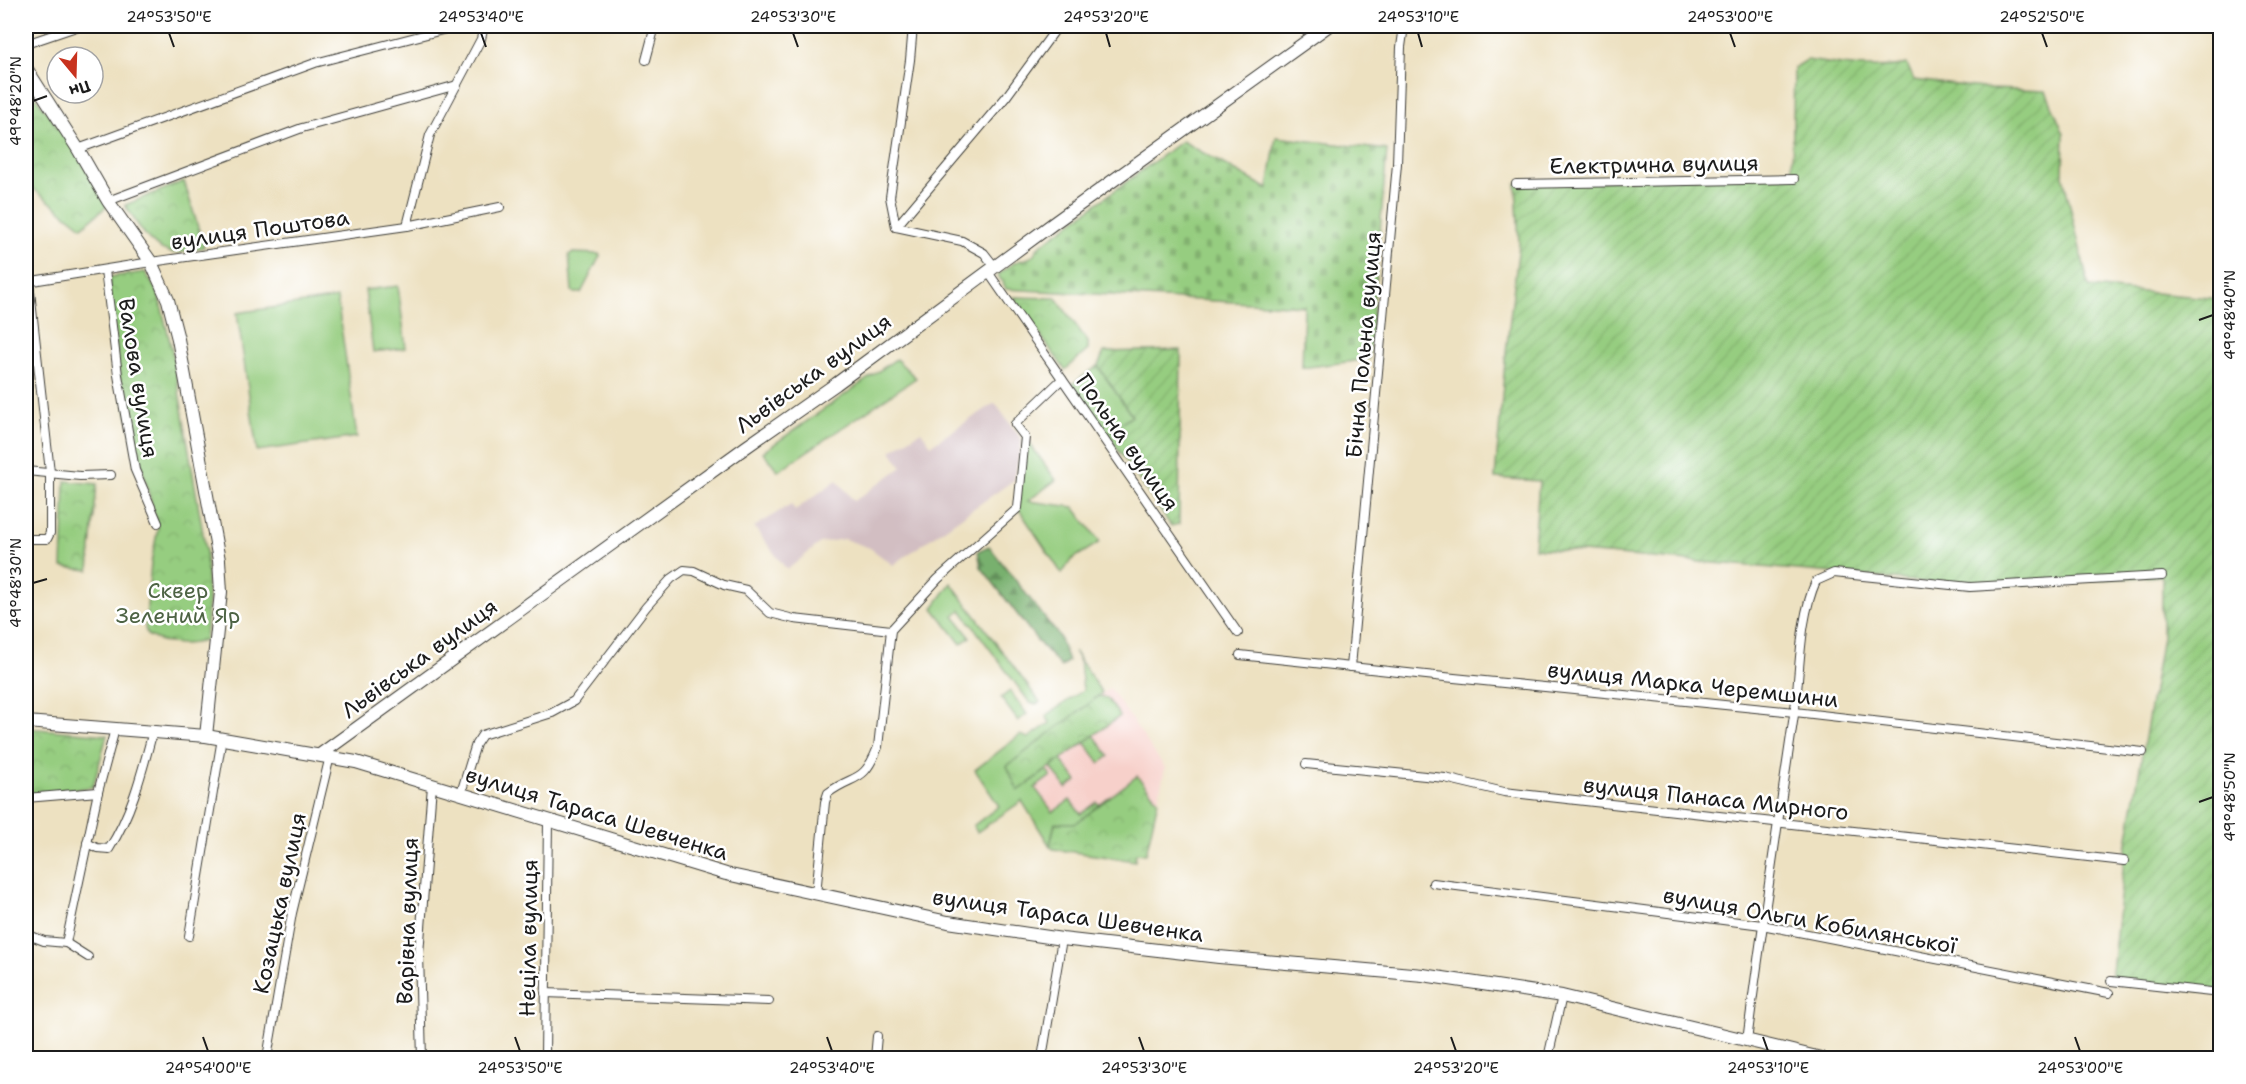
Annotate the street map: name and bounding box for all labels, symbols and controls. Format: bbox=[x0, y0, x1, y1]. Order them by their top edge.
text: 24°53'50"E bbox=[126, 7, 212, 27]
text: 24°53'40"E bbox=[438, 7, 524, 27]
text: 24°53'30"E bbox=[750, 7, 836, 27]
text: 24°53'20"E bbox=[1063, 7, 1149, 27]
text: 24°53'10"E bbox=[1377, 7, 1459, 27]
text: 24°53'00"E bbox=[1687, 7, 1773, 27]
text: 24°52'50"E bbox=[1999, 7, 2085, 27]
north arrow bbox=[45, 45, 105, 105]
text: 49°48'20"N bbox=[6, 56, 26, 146]
text: Пн bbox=[66, 75, 93, 102]
street label: Електрична вулиця bbox=[1549, 148, 1759, 181]
street label: вулиця Поштова bbox=[169, 203, 351, 256]
street label: Бічна Польна вулиця bbox=[1339, 230, 1388, 460]
text: 49°48'40"N bbox=[2220, 270, 2240, 360]
street label: Валова вулиця bbox=[112, 296, 165, 460]
street label: Львівська вулиця bbox=[729, 307, 897, 440]
street label: Польна вулиця bbox=[1069, 368, 1186, 517]
text: 49°48'30"N bbox=[6, 538, 26, 628]
park label: Сквер Зелений Яр bbox=[116, 576, 240, 630]
street label: Львівська вулиця bbox=[335, 592, 503, 725]
street label: вулиця Марка Черемшини bbox=[1546, 655, 1840, 714]
text: 49°48'50"N bbox=[2220, 752, 2240, 842]
street label: вулиця Тараса Шевченка bbox=[462, 760, 732, 867]
street label: вулиця Панаса Мирного bbox=[1582, 770, 1850, 827]
street label: Козацька вулиця bbox=[246, 810, 313, 996]
street label: Варівна вулиця bbox=[390, 837, 425, 1005]
street label: Неціла вулиця bbox=[513, 859, 544, 1017]
street label: вулиця Ольги Кобилянської bbox=[1661, 880, 1960, 961]
street label: вулиця Тараса Шевченка bbox=[931, 882, 1206, 949]
text: 24°54'00"E bbox=[165, 1058, 251, 1078]
text: 24°53'50"E bbox=[477, 1058, 563, 1078]
text: 24°53'40"E bbox=[789, 1058, 875, 1078]
text: 24°53'30"E bbox=[1101, 1058, 1187, 1078]
text: 24°53'20"E bbox=[1413, 1058, 1499, 1078]
text: 24°53'10"E bbox=[1727, 1058, 1809, 1078]
text: 24°53'00"E bbox=[2037, 1058, 2123, 1078]

